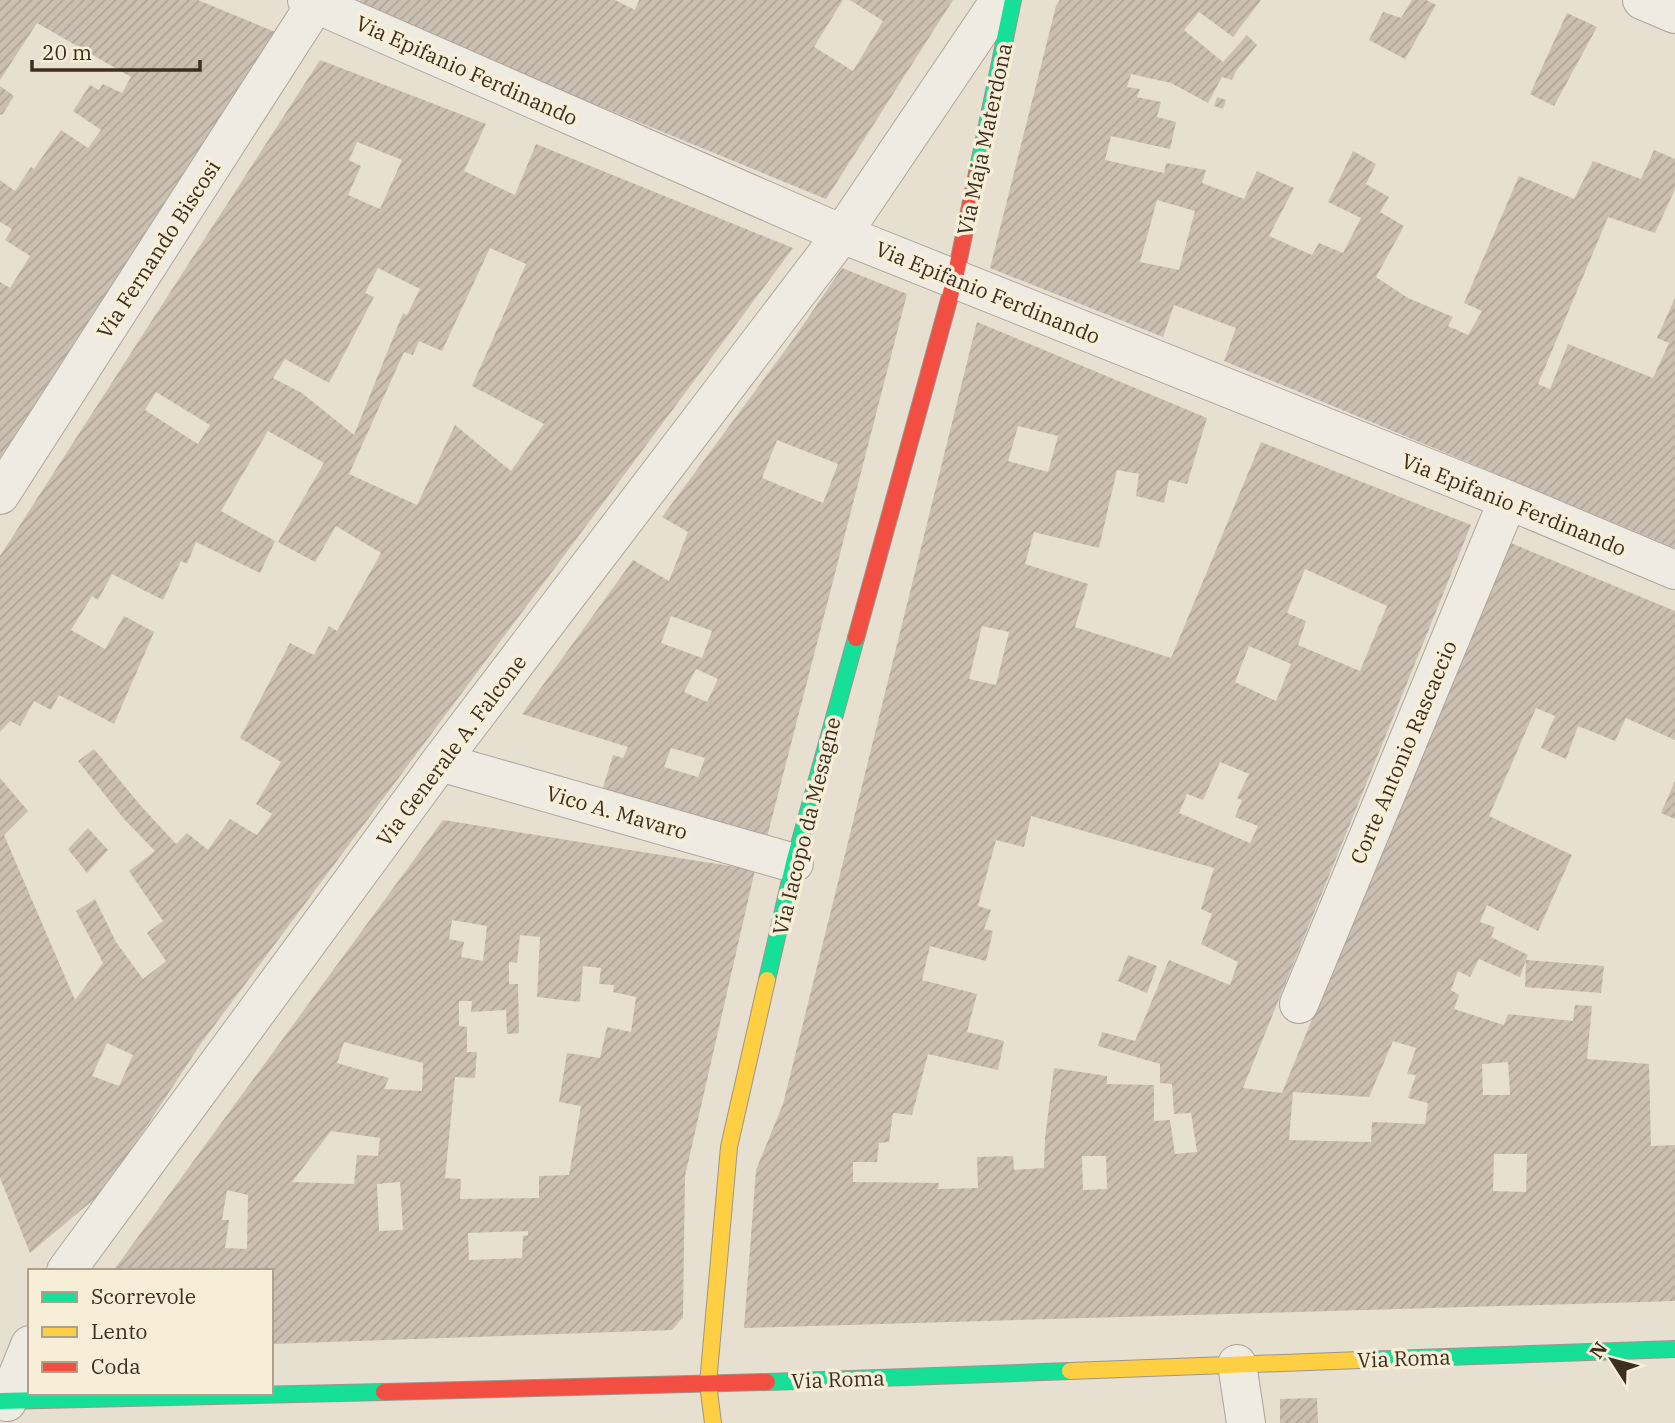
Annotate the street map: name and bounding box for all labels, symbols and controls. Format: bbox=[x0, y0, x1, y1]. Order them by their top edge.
street label: Via Epifanio Ferdinando bbox=[352, 8, 582, 132]
scale bar bbox=[32, 28, 200, 72]
text: 20 m bbox=[42, 38, 92, 66]
street label: Via Maja Materdona bbox=[950, 40, 1018, 238]
street label: Via Fernando Biscosi bbox=[90, 154, 226, 344]
street label: Via Epifanio Ferdinando bbox=[871, 234, 1105, 350]
street label: Via Epifanio Ferdinando bbox=[1397, 446, 1631, 562]
street label: Corte Antonio Rascaccio bbox=[1343, 636, 1463, 868]
street label: Via Generale A. Falcone bbox=[370, 648, 532, 852]
street label: Via Iacopo da Mesagne bbox=[765, 714, 847, 938]
street label: Vico A. Mavaro bbox=[543, 778, 691, 846]
legend bbox=[28, 1269, 273, 1395]
text: Scorrevole bbox=[91, 1282, 196, 1310]
text: Lento bbox=[91, 1317, 147, 1345]
north arrow bbox=[1577, 1325, 1647, 1395]
text: N bbox=[1584, 1337, 1612, 1363]
street label: Via Roma bbox=[1357, 1342, 1451, 1374]
text: Coda bbox=[91, 1352, 141, 1380]
street label: Via Roma bbox=[791, 1363, 885, 1395]

